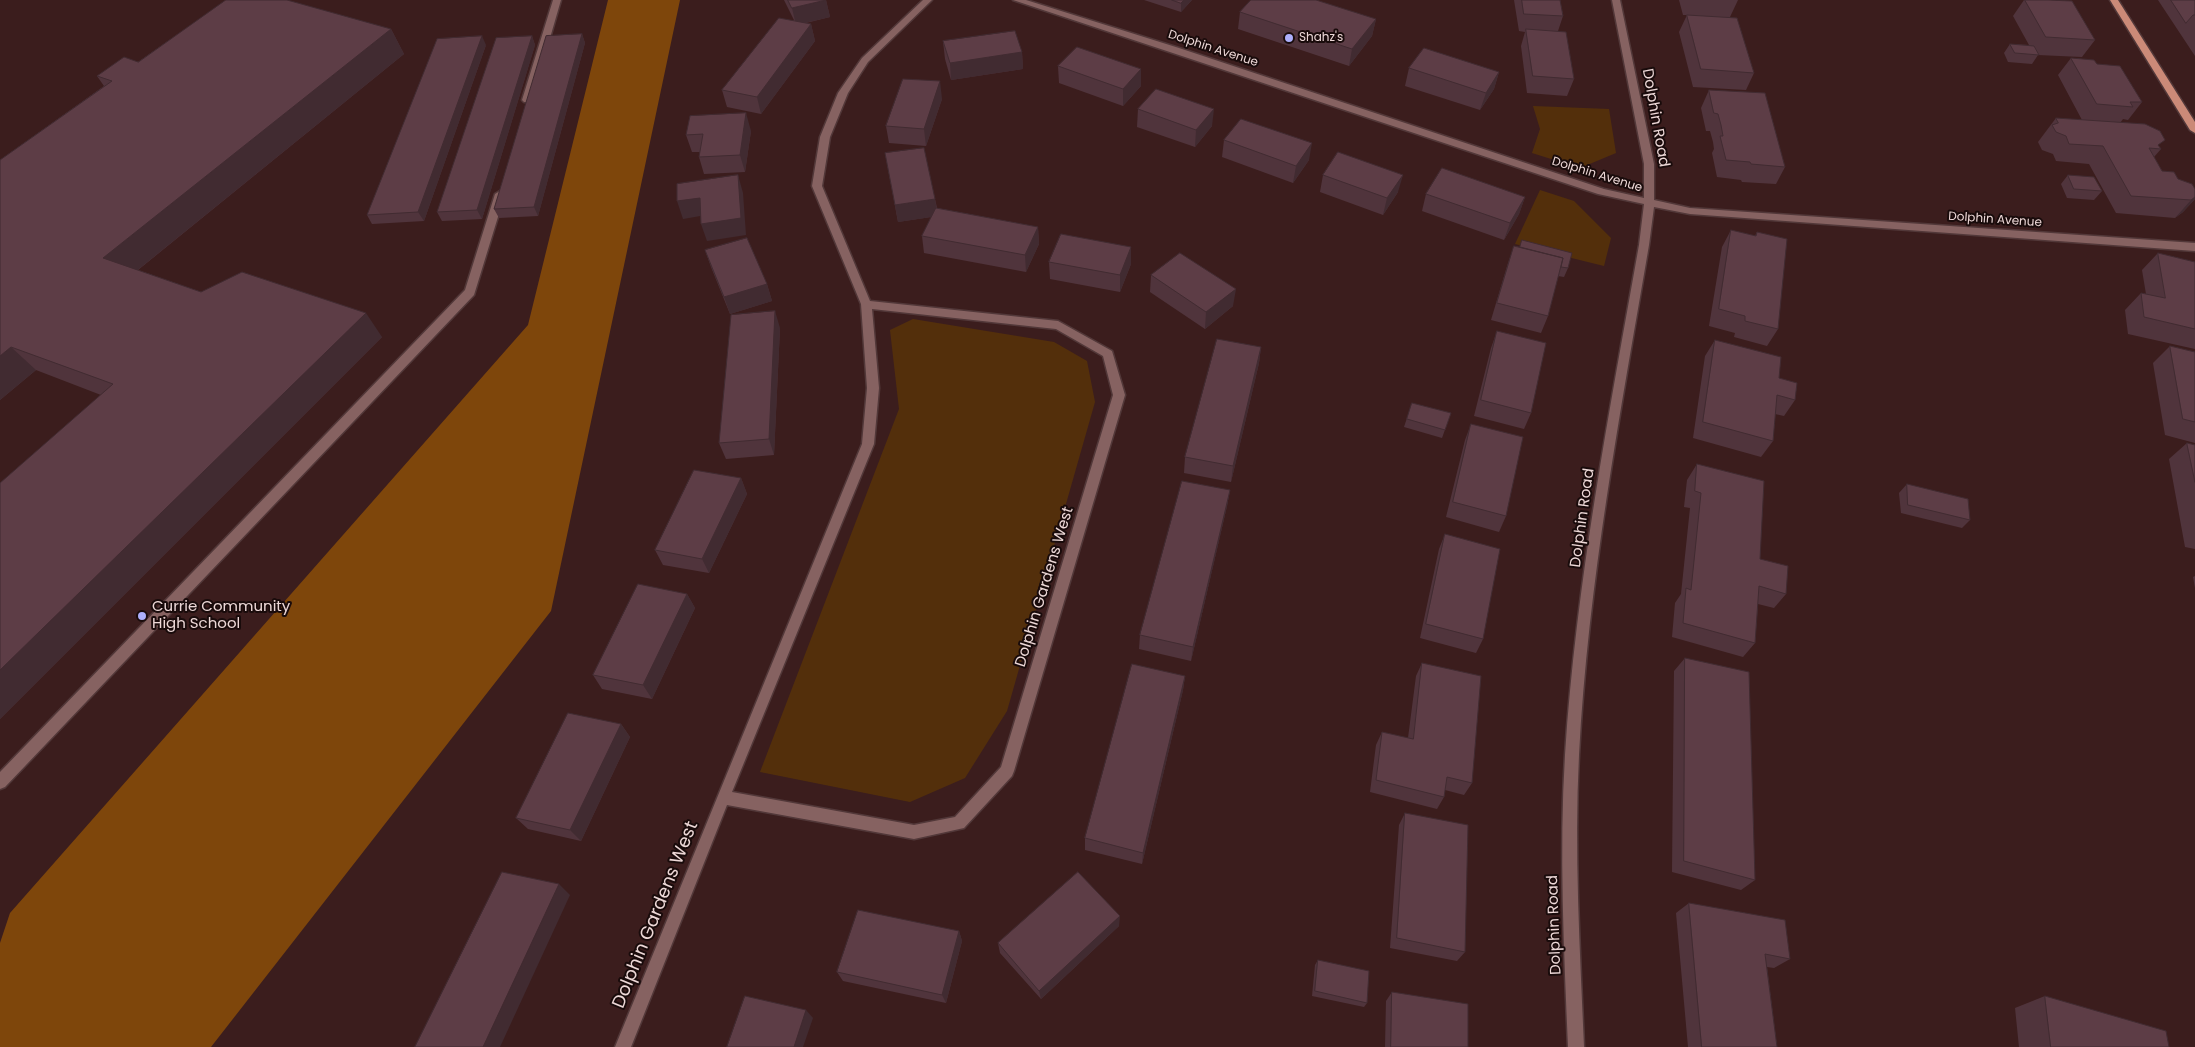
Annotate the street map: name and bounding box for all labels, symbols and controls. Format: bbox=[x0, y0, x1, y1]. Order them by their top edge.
street label: Dolphin Avenue bbox=[1166, 28, 1260, 70]
place label: Shahz's bbox=[1299, 31, 1343, 45]
marker: Shahz's bbox=[1283, 32, 1295, 44]
street label: Dolphin Road bbox=[1637, 67, 1673, 169]
street label: Dolphin Avenue bbox=[1550, 154, 1644, 196]
street label: Dolphin Avenue bbox=[1948, 210, 2042, 230]
street label: Dolphin Road bbox=[1567, 467, 1599, 569]
street label: Dolphin Gardens West bbox=[1012, 505, 1078, 669]
place label: Currie Community High School bbox=[152, 598, 290, 633]
marker: Currie Community High School bbox=[136, 610, 148, 622]
street label: Dolphin Gardens West bbox=[609, 818, 703, 1012]
street label: Dolphin Road bbox=[1544, 875, 1566, 975]

